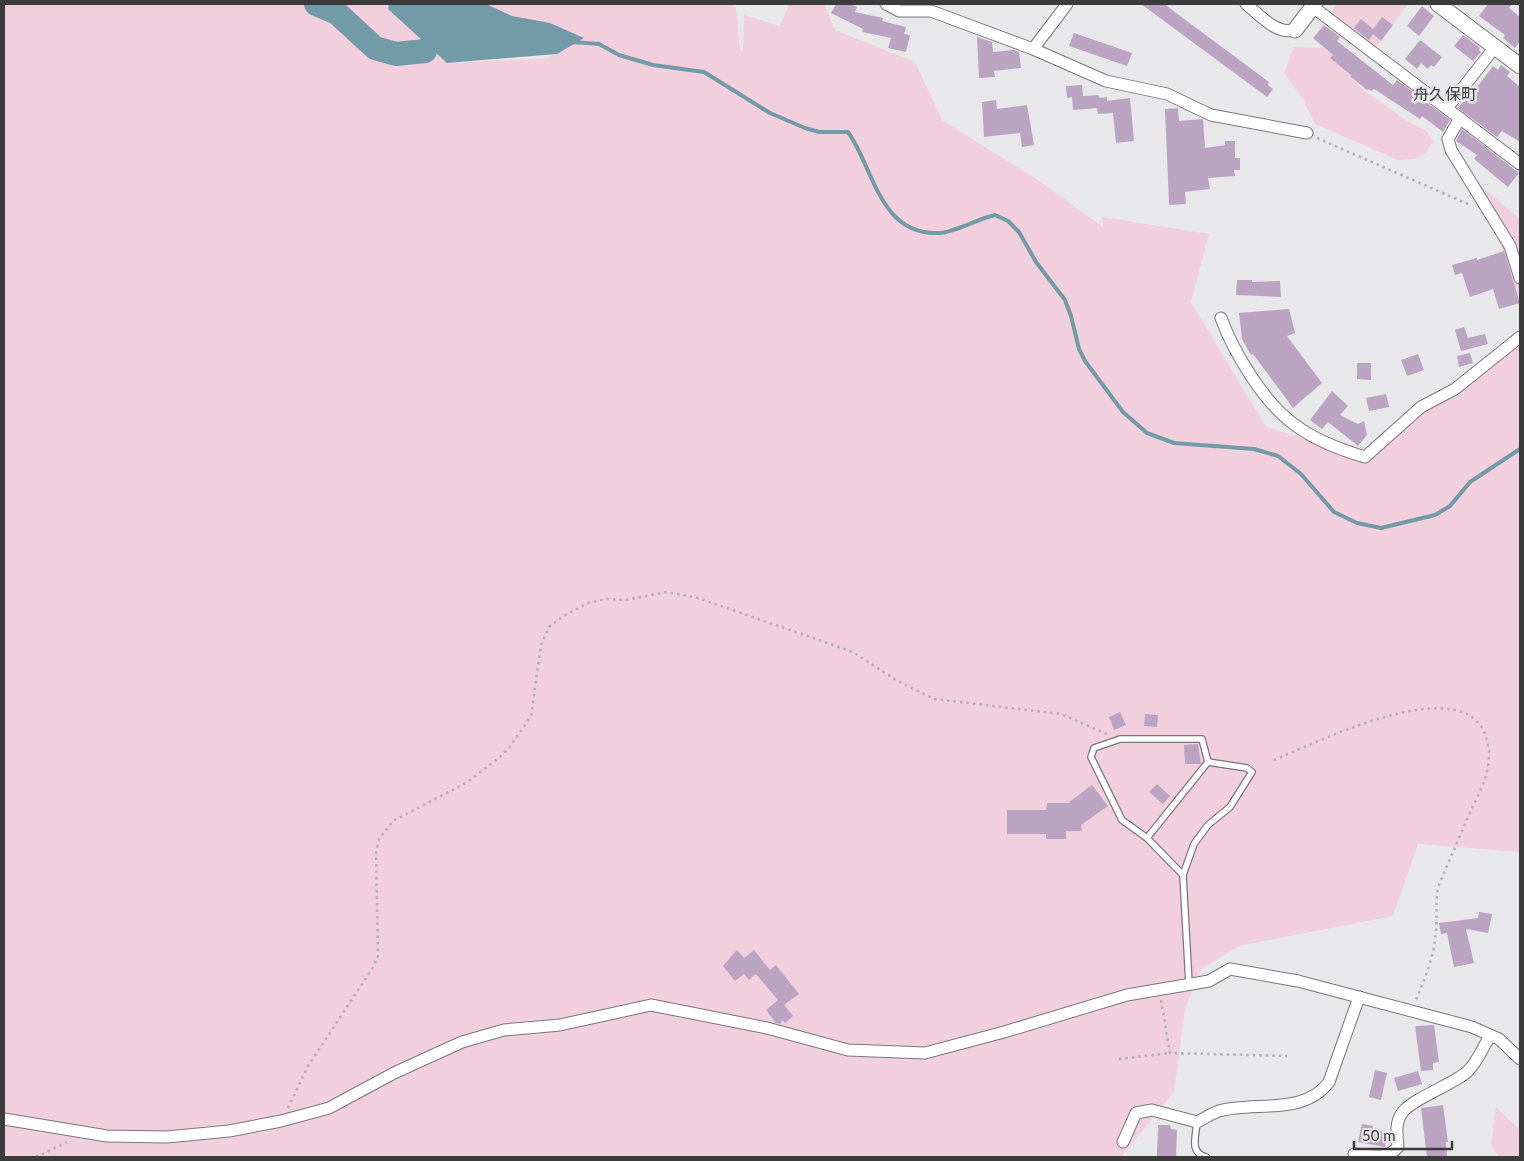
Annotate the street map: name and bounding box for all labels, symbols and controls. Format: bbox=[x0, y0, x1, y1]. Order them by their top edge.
district label: 舟久保町 bbox=[1413, 84, 1477, 103]
scale bar bbox=[1354, 1118, 1452, 1150]
text: 50 m bbox=[1362, 1126, 1396, 1144]

